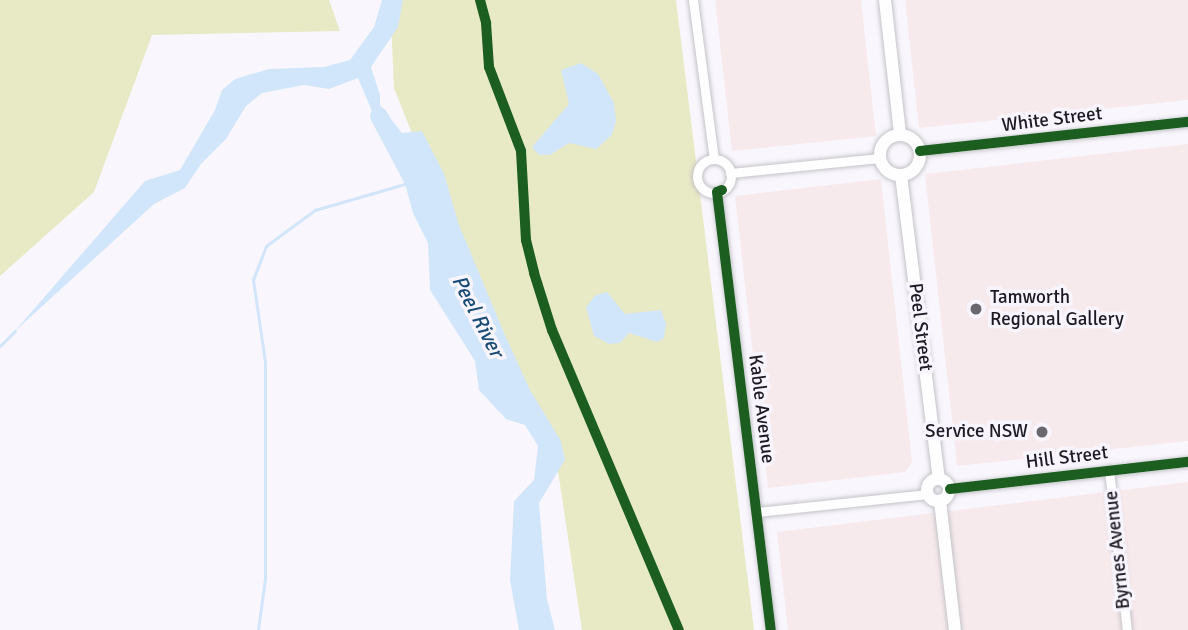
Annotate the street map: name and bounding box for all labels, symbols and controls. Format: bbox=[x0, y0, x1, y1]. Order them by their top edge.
street label: White Street bbox=[1000, 103, 1104, 137]
water label: Peel River bbox=[447, 271, 509, 361]
street label: Peel Street bbox=[903, 282, 937, 372]
place label: Tamworth Regional Gallery bbox=[990, 287, 1124, 331]
marker: Tamworth Regional Gallery bbox=[968, 301, 984, 317]
street label: Kable Avenue bbox=[743, 353, 779, 465]
place label: Service NSW bbox=[925, 421, 1028, 443]
marker: Service NSW bbox=[1034, 424, 1050, 440]
street label: Hill Street bbox=[1025, 442, 1109, 474]
street label: Byrnes Avenue bbox=[1100, 490, 1136, 610]

